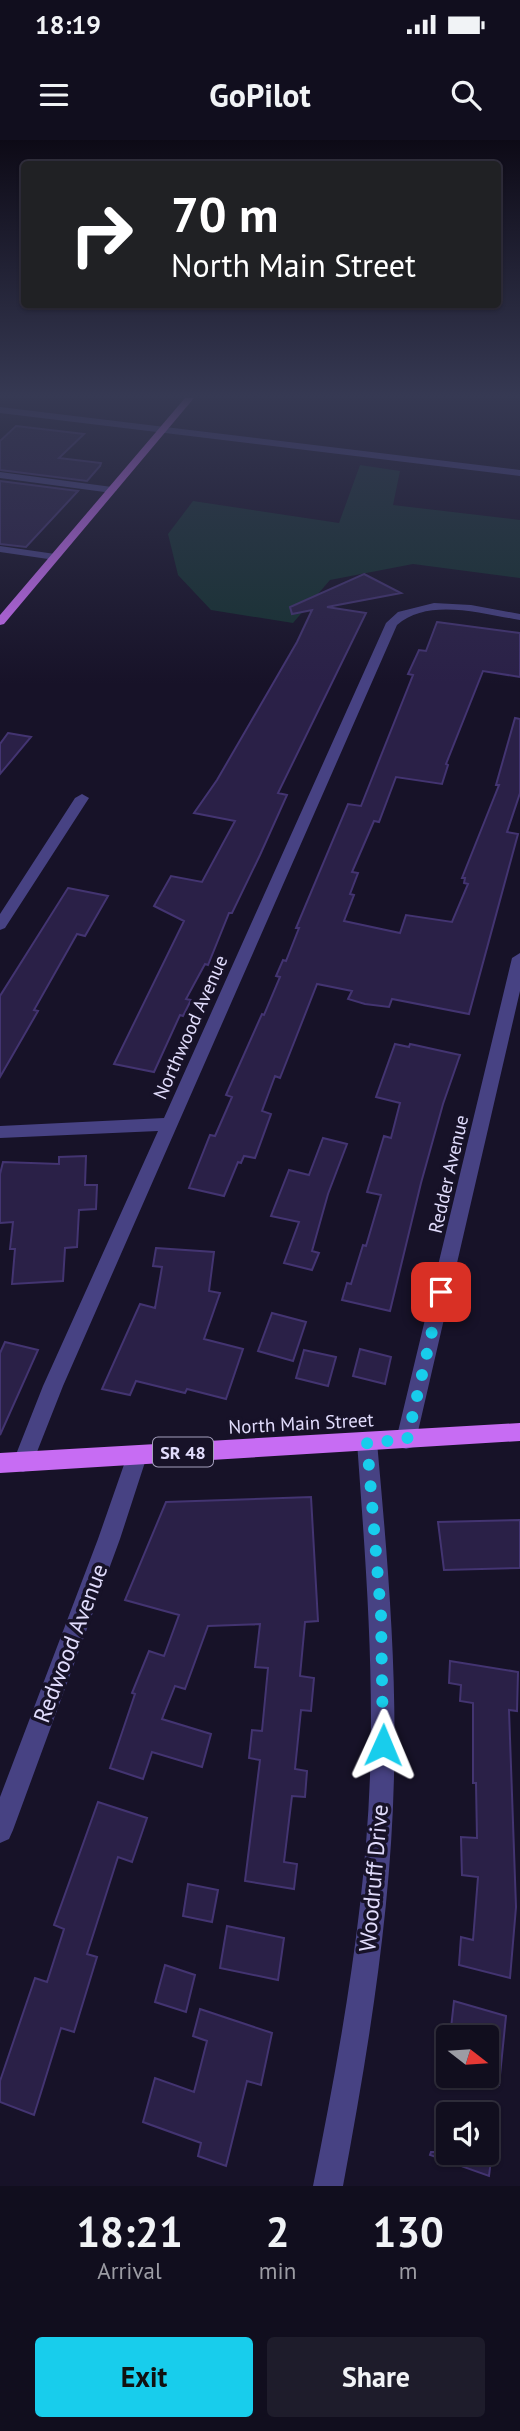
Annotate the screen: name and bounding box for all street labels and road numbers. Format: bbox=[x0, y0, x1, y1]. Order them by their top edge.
street label: Northwood Avenue bbox=[148, 951, 232, 1103]
street label: Redder Avenue bbox=[423, 1113, 473, 1235]
street label: North Main Street bbox=[228, 1407, 375, 1439]
road number: SR 48 bbox=[153, 1437, 213, 1466]
street label: Redwood Avenue bbox=[26, 1560, 114, 1726]
street label: Woodruff Drive bbox=[352, 1803, 394, 1953]

